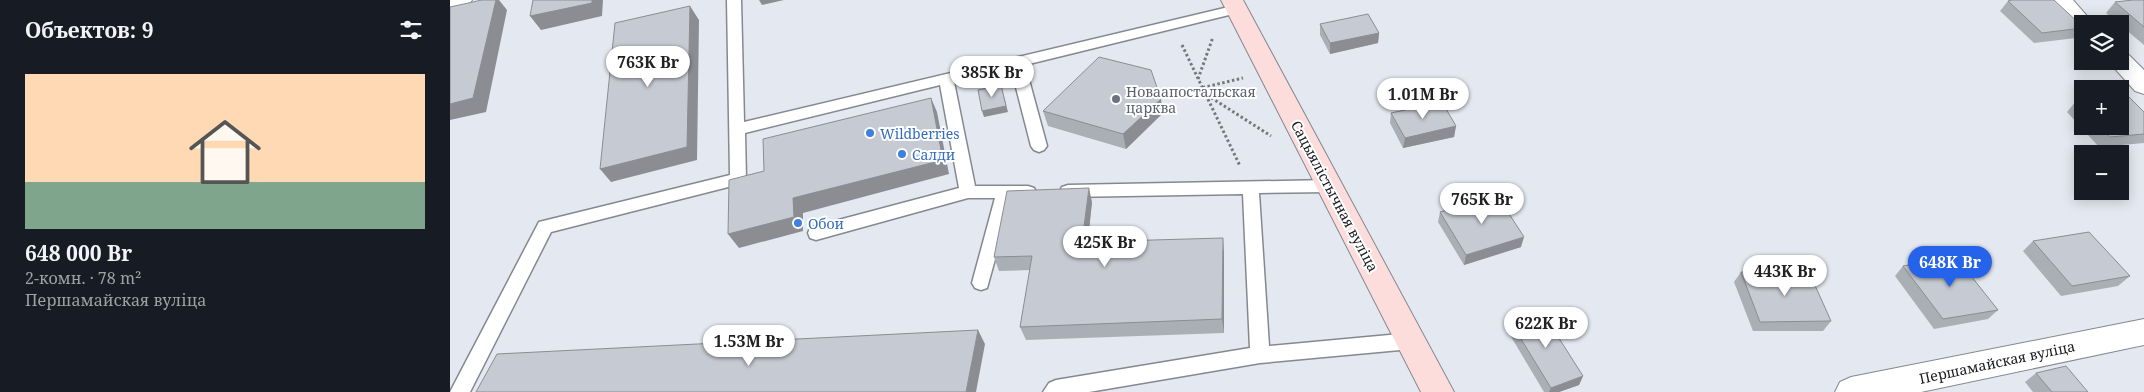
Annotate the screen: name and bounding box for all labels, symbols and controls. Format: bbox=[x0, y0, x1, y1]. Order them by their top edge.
map controls bbox=[2074, 15, 2129, 200]
button: layers bbox=[2074, 15, 2129, 70]
text: Объектов: 9 bbox=[25, 16, 154, 44]
icon: filters bbox=[397, 16, 425, 44]
pin: 763K Br bbox=[602, 46, 694, 88]
text: 763K Br bbox=[617, 51, 679, 73]
pin: 385K Br bbox=[946, 56, 1038, 98]
text: 385K Br bbox=[961, 61, 1023, 83]
pin: 1.01M Br bbox=[1371, 78, 1475, 120]
button: + bbox=[2074, 80, 2129, 135]
place label: Новаапостальская царква bbox=[1126, 82, 1256, 117]
text: 1.01M Br bbox=[1388, 83, 1458, 105]
marker: Новаапостальская царква bbox=[1110, 93, 1122, 105]
icon: home bbox=[180, 107, 270, 197]
street label: Сацыялістычная вуліца bbox=[1287, 117, 1383, 275]
place label: Wildberries bbox=[880, 124, 960, 143]
marker: Wildberries bbox=[864, 127, 876, 139]
place label: Салди bbox=[912, 145, 955, 164]
button: − bbox=[2074, 145, 2129, 200]
marker: Салди bbox=[896, 148, 908, 160]
pin: 765K Br bbox=[1436, 182, 1528, 225]
text: 765K Br bbox=[1451, 188, 1513, 210]
place label: Обои bbox=[808, 214, 844, 233]
marker: Обои bbox=[792, 217, 804, 229]
pin: 425K Br bbox=[1059, 226, 1151, 268]
text: 425K Br bbox=[1074, 231, 1136, 253]
text: 648 000 Br bbox=[25, 239, 132, 267]
pin: 648K Br bbox=[1904, 246, 1996, 288]
text: 648K Br bbox=[1919, 251, 1981, 273]
pin: 443K Br bbox=[1739, 254, 1831, 297]
text: 443K Br bbox=[1754, 260, 1816, 282]
text: 2-комн. · 78 m² bbox=[25, 267, 141, 289]
text: Першамайская вуліца bbox=[25, 289, 206, 311]
pin: 622K Br bbox=[1500, 306, 1592, 349]
text: 622K Br bbox=[1515, 312, 1577, 334]
pin: 1.53M Br bbox=[697, 324, 801, 367]
text: 1.53M Br bbox=[714, 330, 784, 352]
street label: Першамайская вуліца bbox=[1917, 336, 2077, 388]

